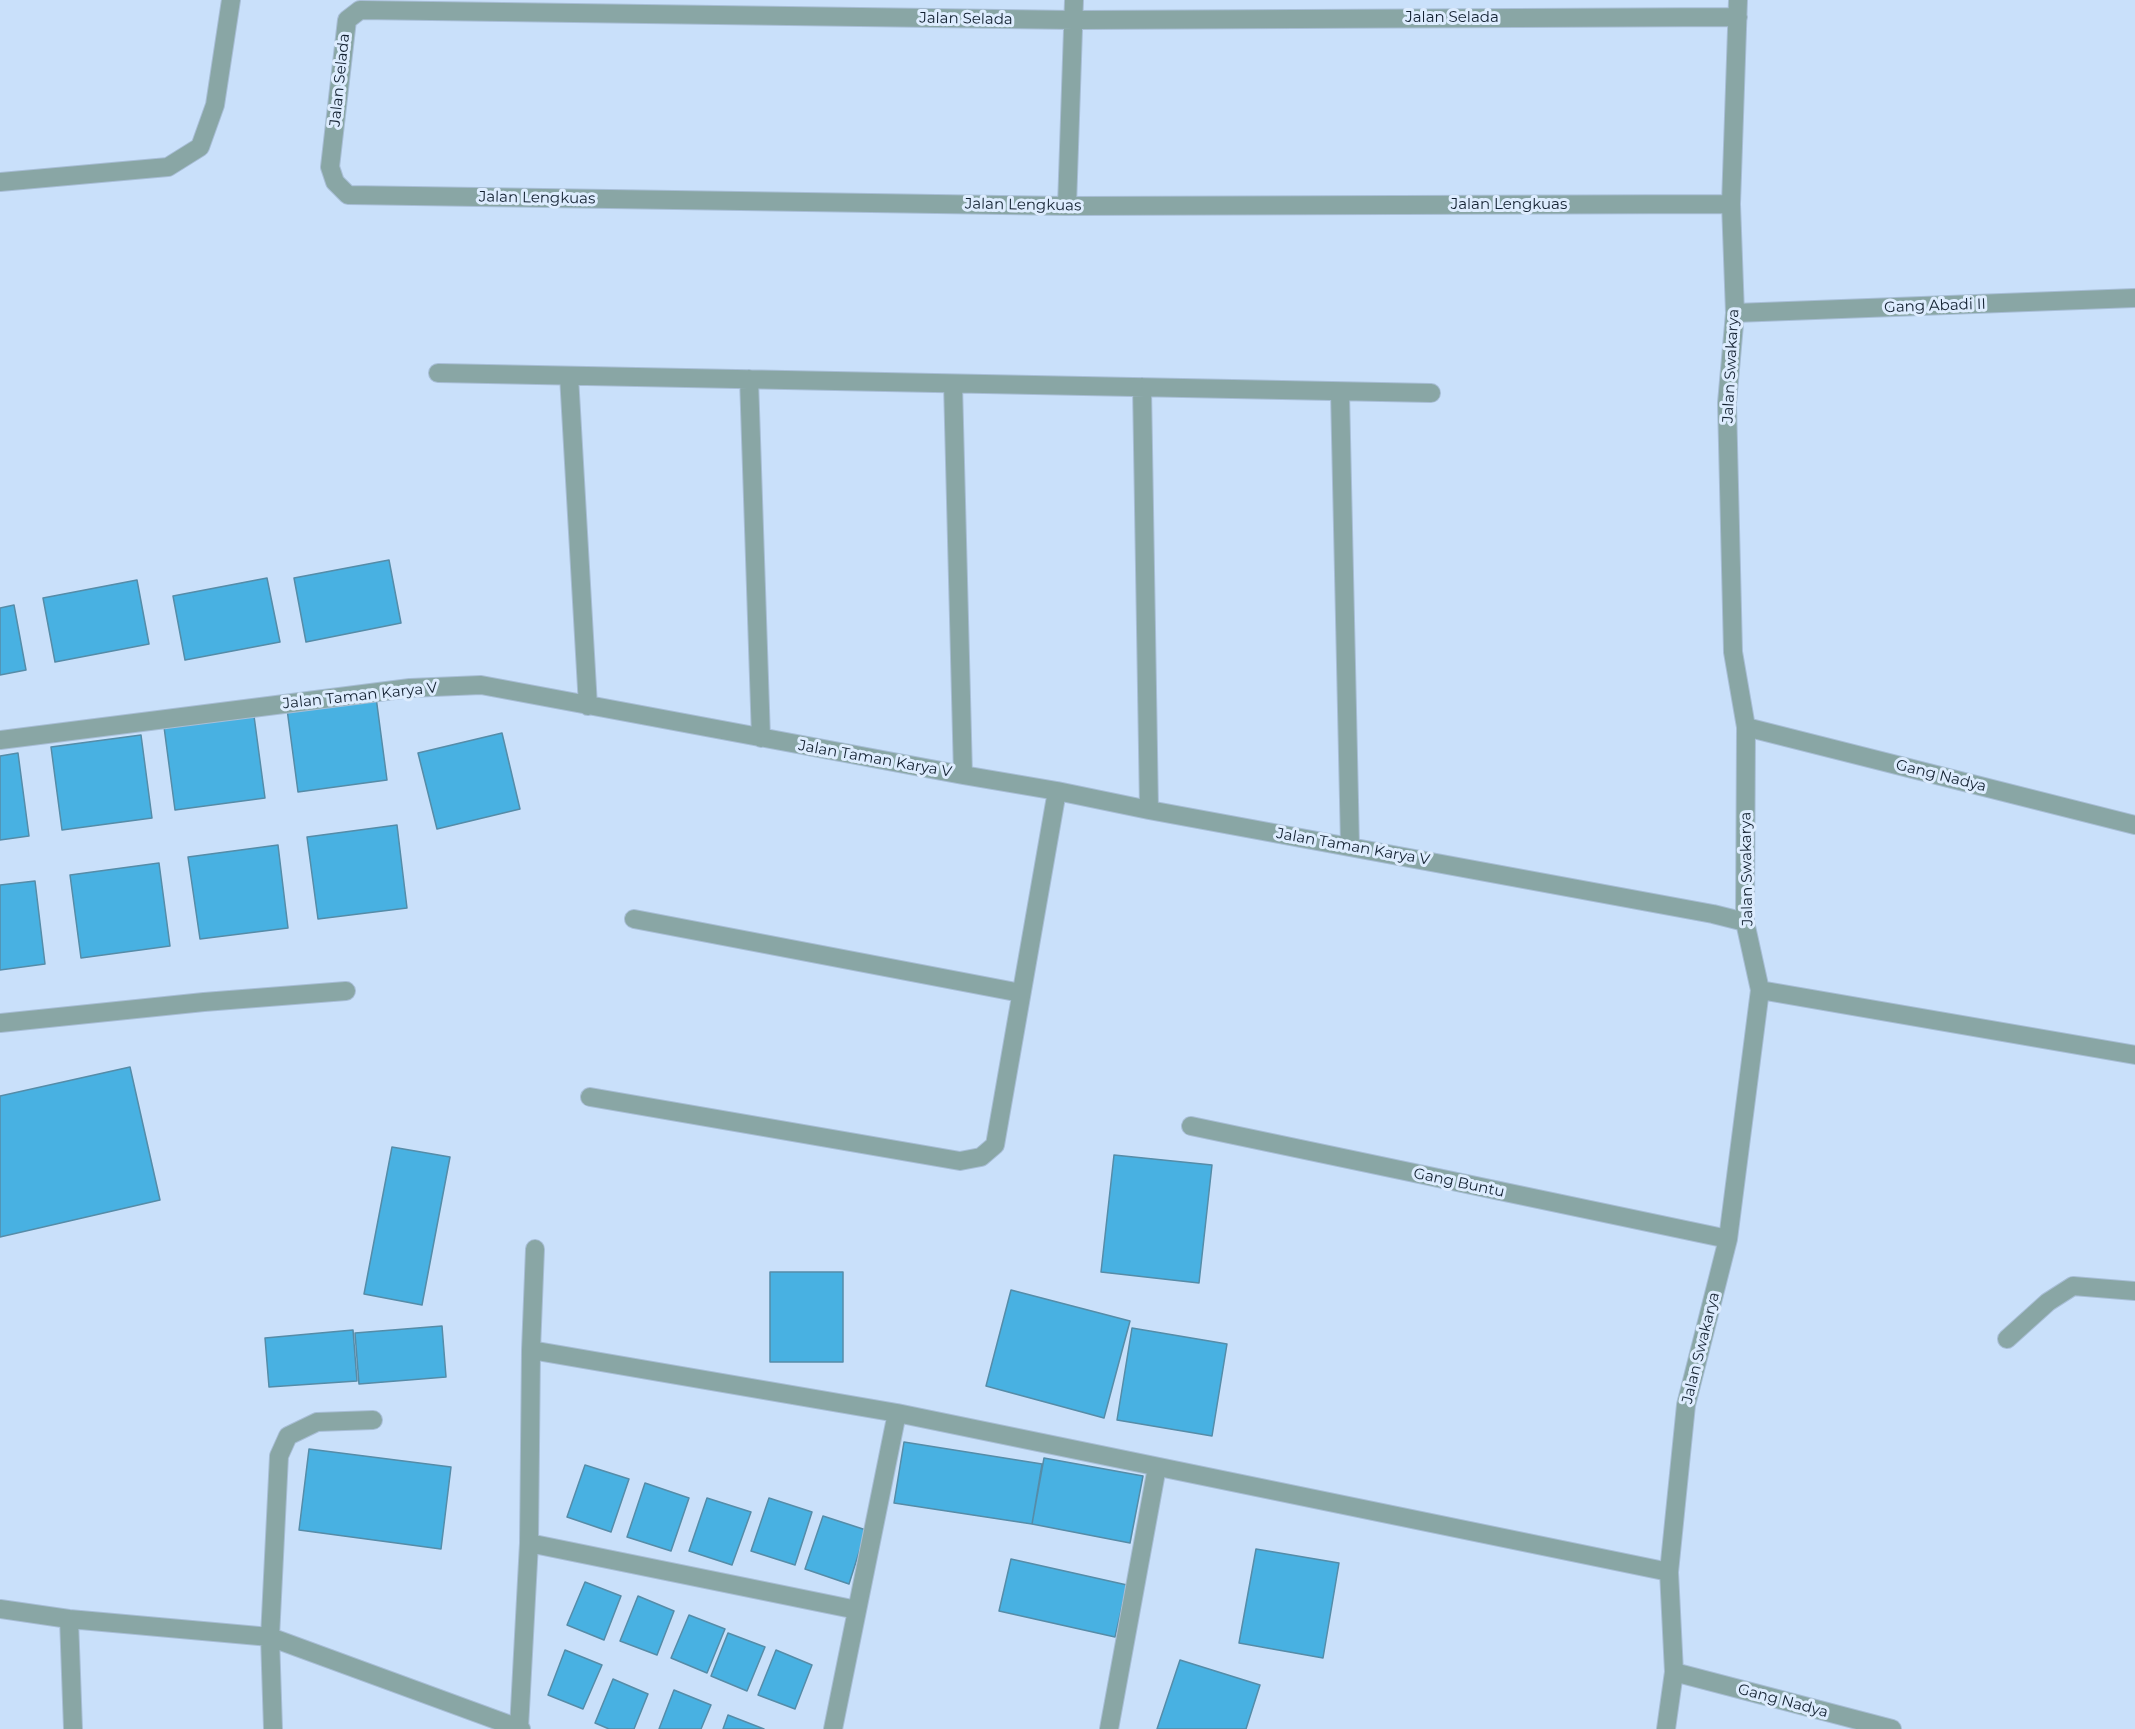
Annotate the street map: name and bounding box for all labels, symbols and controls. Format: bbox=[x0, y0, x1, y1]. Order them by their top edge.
street label: Jalan Selada bbox=[919, 9, 1013, 29]
street label: Jalan Selada bbox=[1405, 9, 1499, 27]
street label: Jalan Selada bbox=[326, 33, 354, 127]
street label: Jalan Lengkuas bbox=[479, 188, 595, 208]
street label: Jalan Lengkuas bbox=[965, 195, 1081, 215]
street label: Jalan Lengkuas bbox=[1451, 196, 1567, 214]
street label: Gang Abadi II bbox=[1884, 295, 1986, 317]
street label: Jalan Swakarya bbox=[1719, 308, 1743, 424]
street label: Jalan Taman Karya V bbox=[282, 679, 438, 713]
street label: Jalan Taman Karya V bbox=[797, 737, 953, 781]
street label: Gang Nadya bbox=[1894, 756, 1988, 796]
street label: Jalan Swakarya bbox=[1737, 812, 1757, 926]
street label: Jalan Taman Karya V bbox=[1275, 825, 1431, 869]
street label: Gang Buntu bbox=[1412, 1165, 1506, 1201]
street label: Jalan Swakarya bbox=[1678, 1290, 1724, 1406]
street label: Gang Nadya bbox=[1736, 1680, 1830, 1722]

